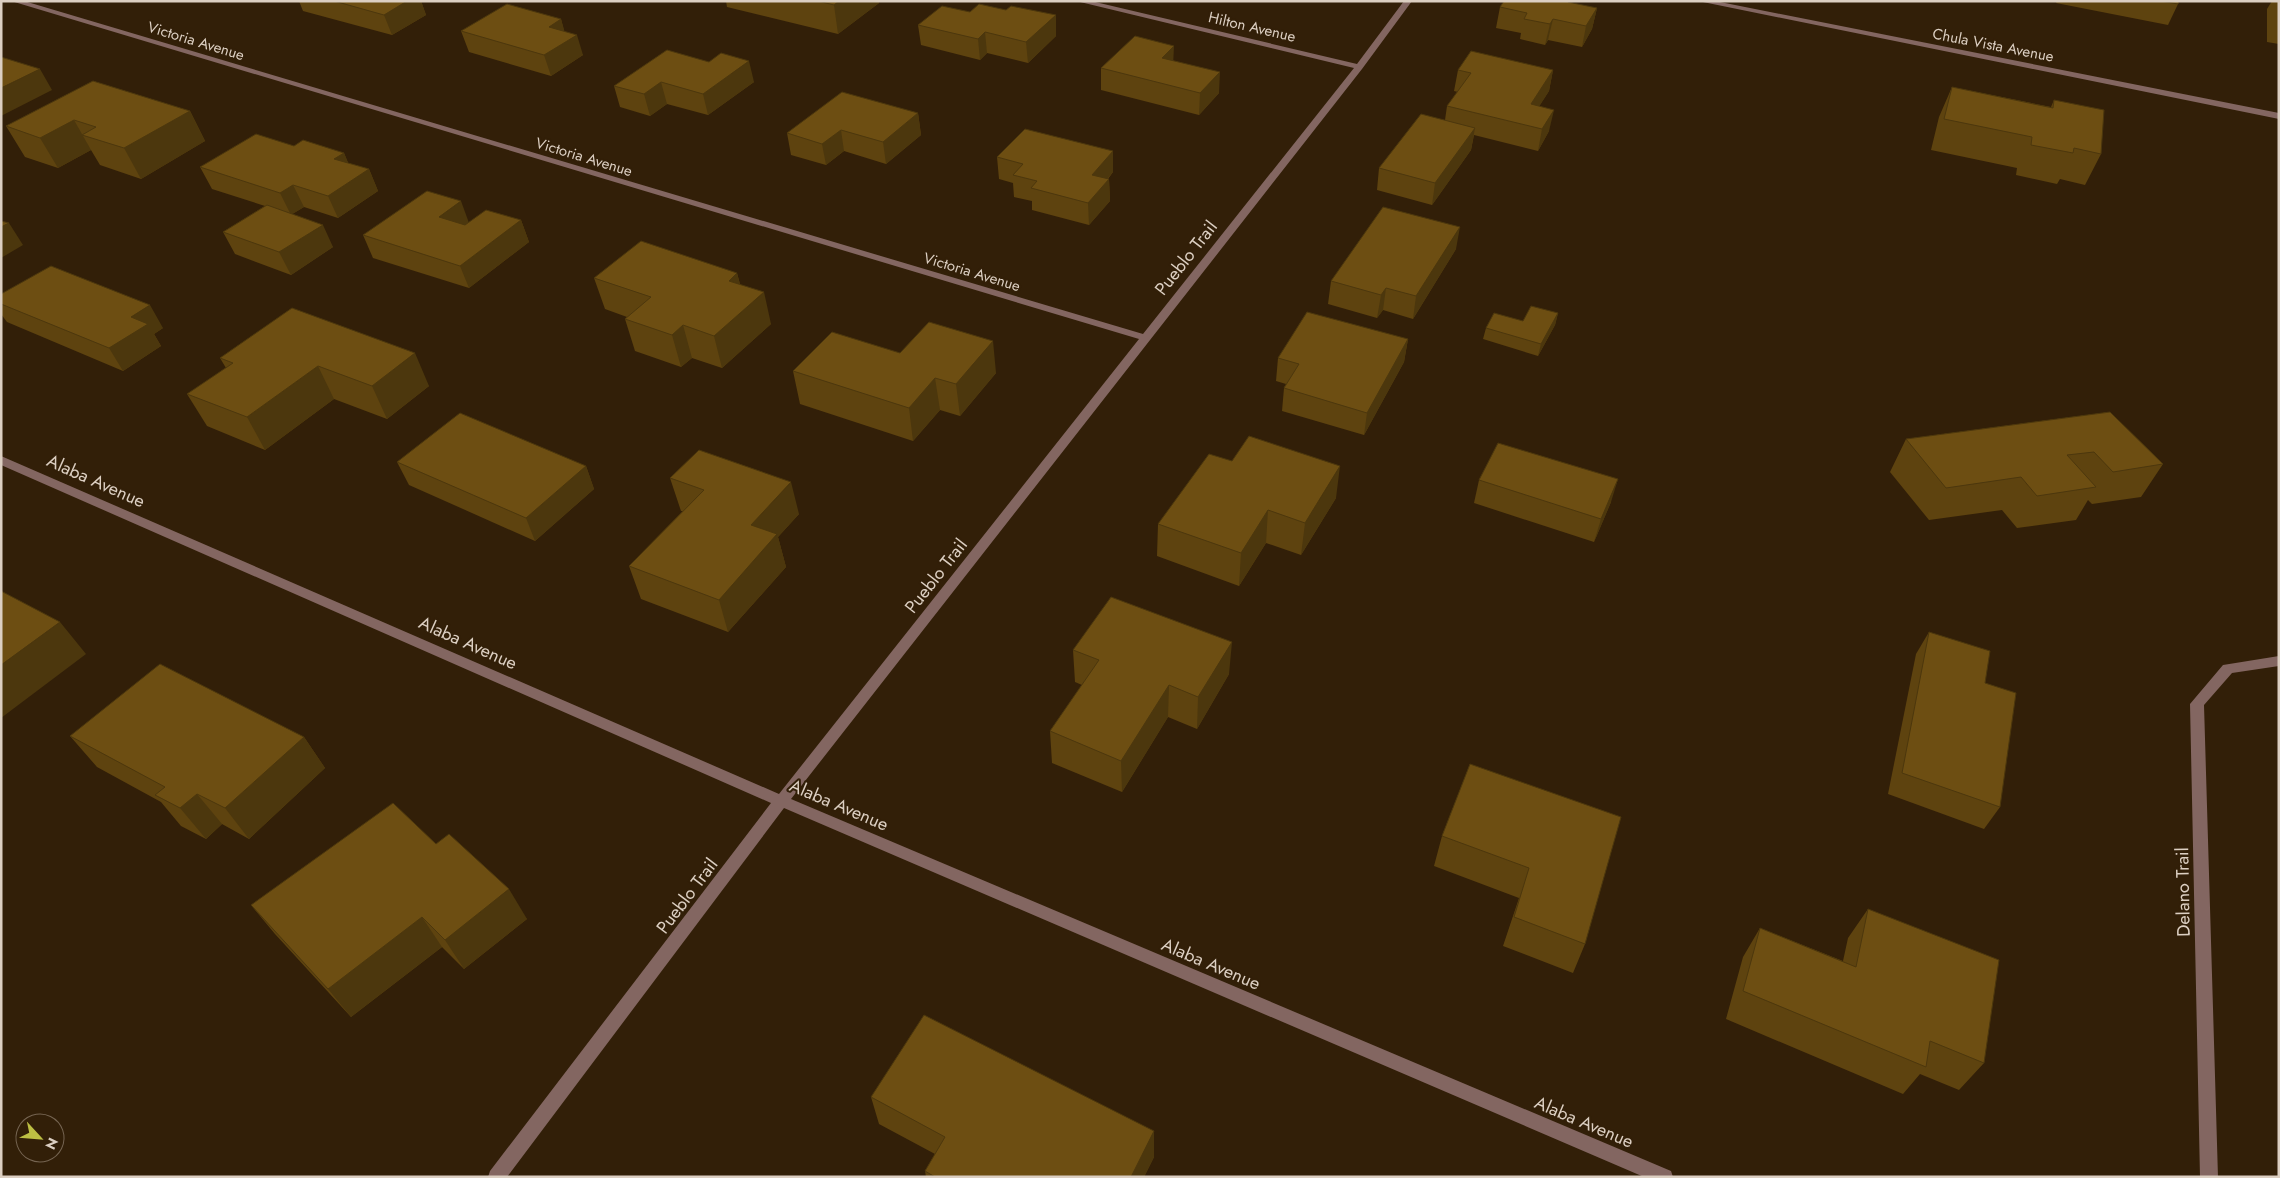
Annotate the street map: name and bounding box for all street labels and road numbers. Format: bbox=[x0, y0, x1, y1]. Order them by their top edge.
street label: Hilton Avenue bbox=[1206, 6, 1298, 48]
street label: Victoria Avenue bbox=[145, 16, 247, 66]
street label: Chula Vista Avenue bbox=[1930, 22, 2056, 68]
street label: Victoria Avenue bbox=[533, 132, 635, 182]
street label: Pueblo Trail bbox=[1149, 215, 1223, 301]
street label: Victoria Avenue bbox=[921, 247, 1023, 297]
street label: Alaba Avenue bbox=[43, 448, 149, 514]
street label: Pueblo Trail bbox=[899, 533, 973, 619]
street label: Alaba Avenue bbox=[415, 610, 521, 676]
street label: Alaba Avenue bbox=[786, 773, 892, 837]
street label: Delano Trail bbox=[2169, 847, 2197, 937]
street label: Pueblo Trail bbox=[650, 853, 724, 939]
street label: Alaba Avenue bbox=[1158, 932, 1264, 996]
street label: Alaba Avenue bbox=[1531, 1090, 1637, 1154]

